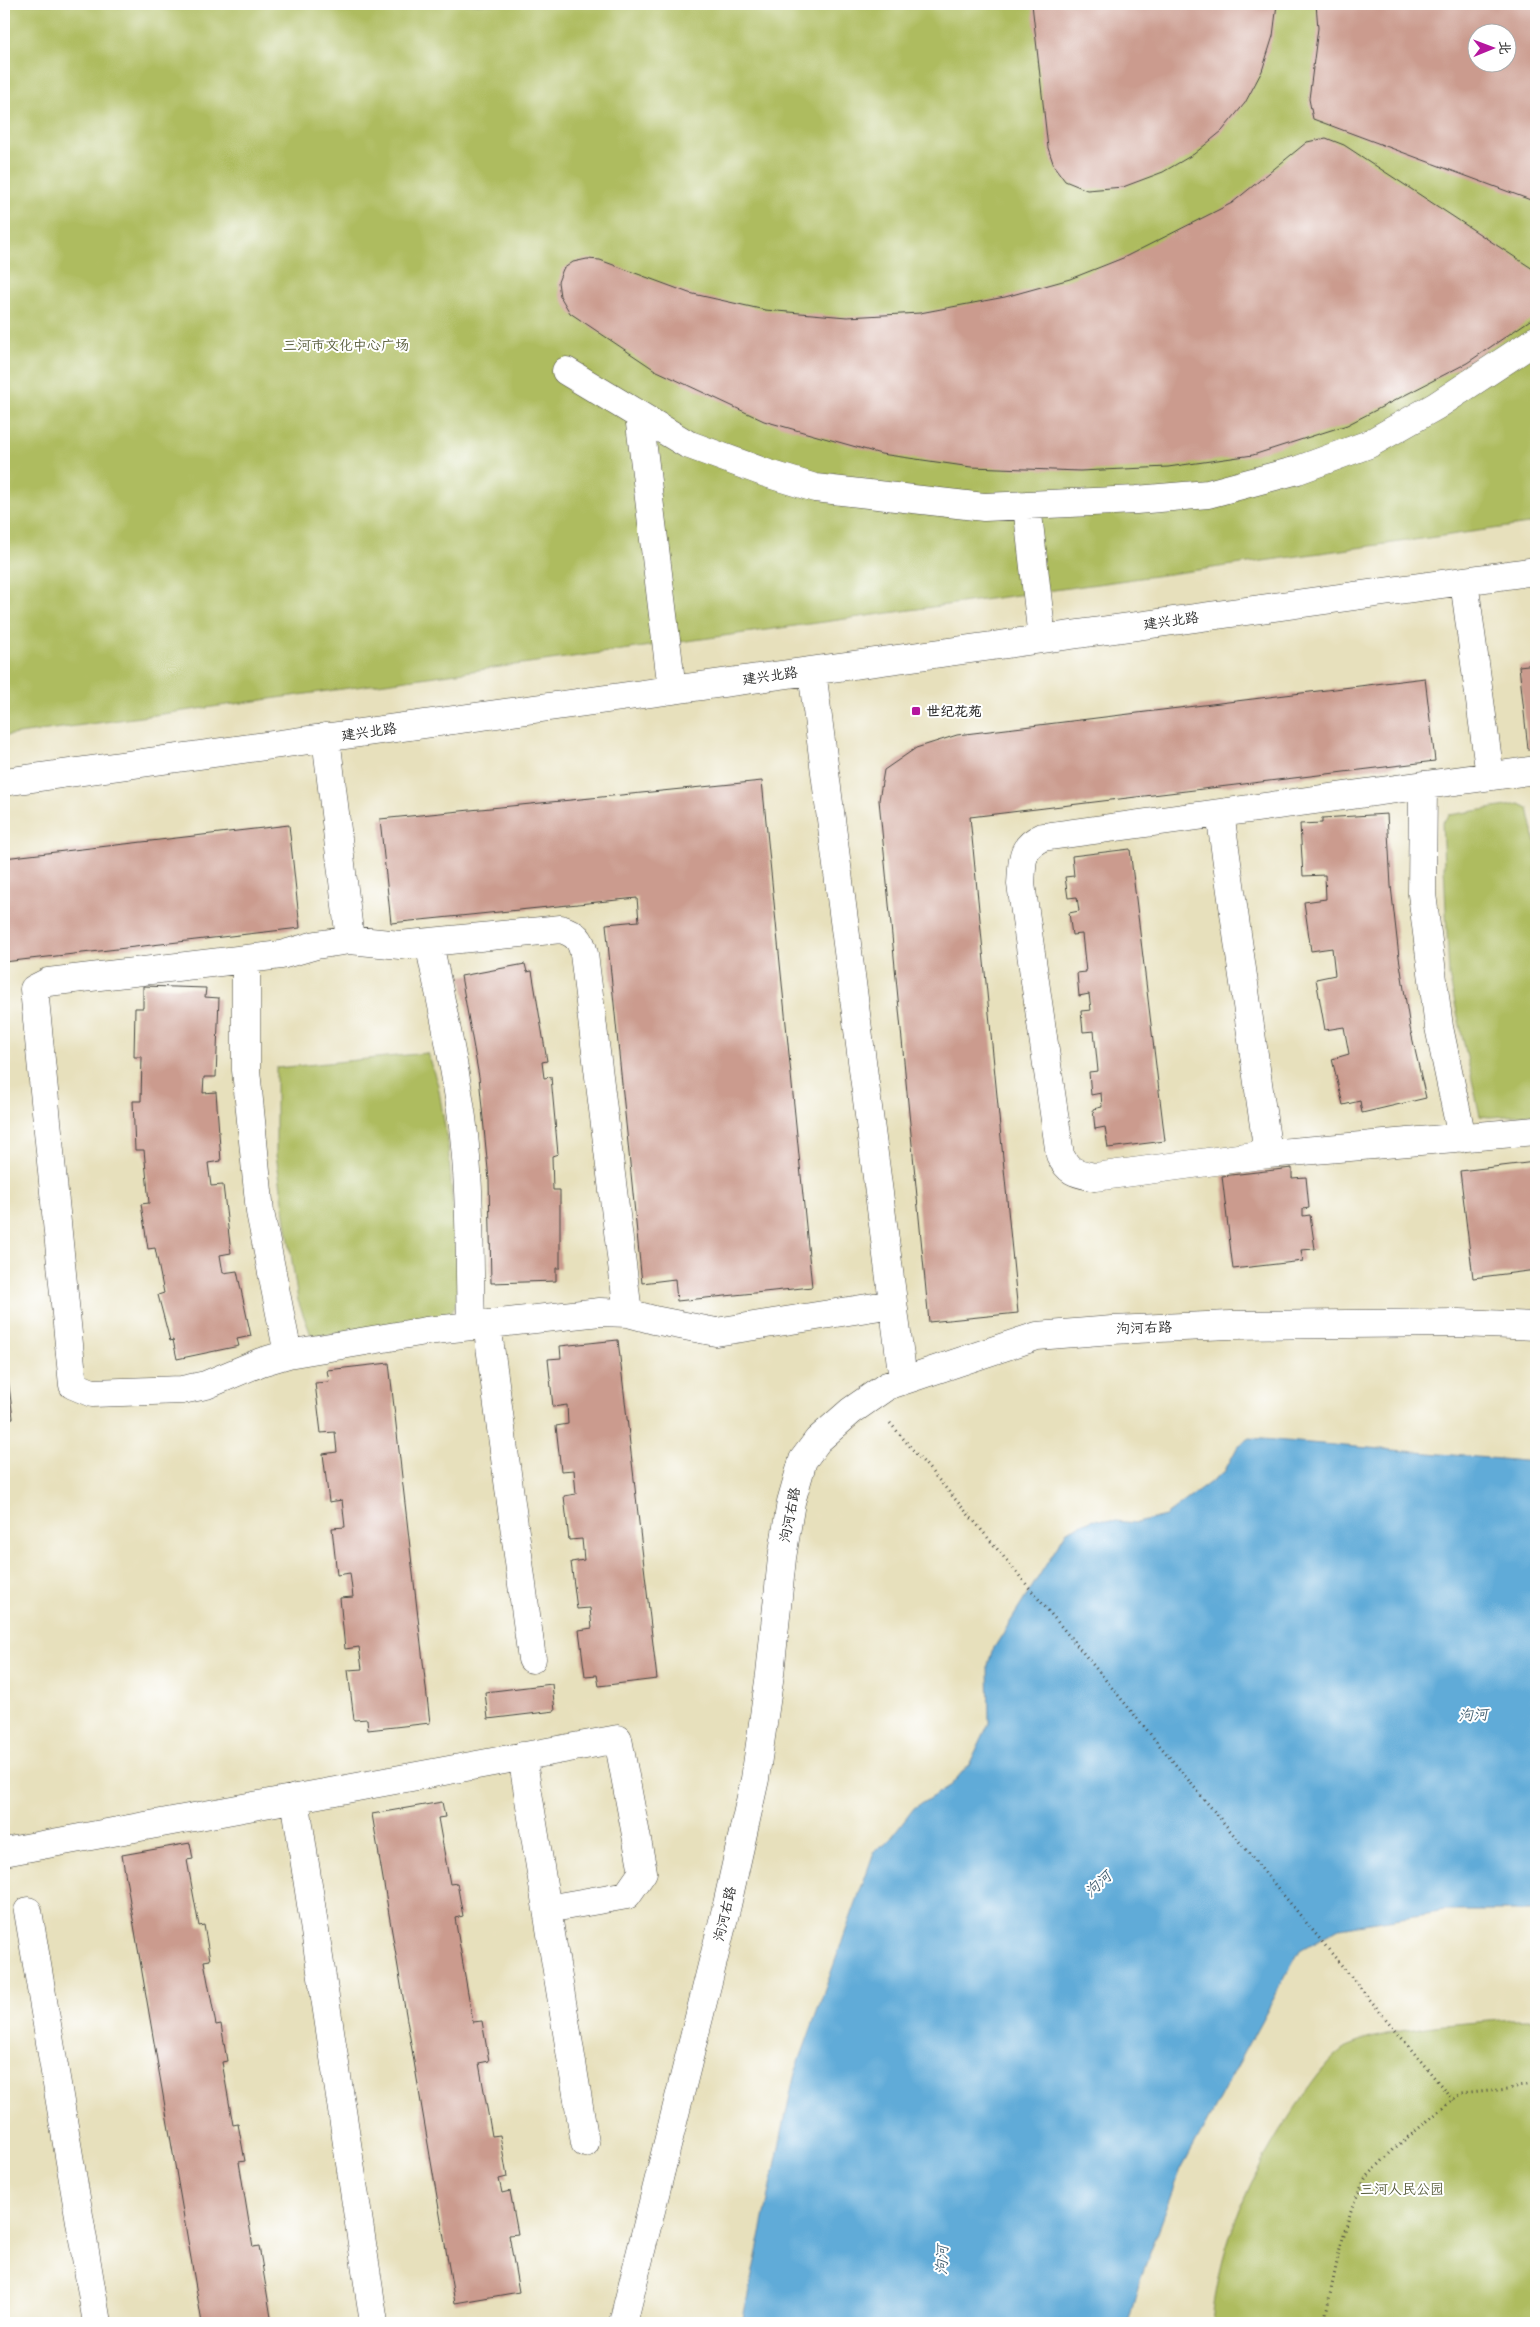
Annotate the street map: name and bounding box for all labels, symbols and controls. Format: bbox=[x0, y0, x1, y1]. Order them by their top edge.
north arrow bbox=[1468, 22, 1518, 72]
text: 北 bbox=[1496, 41, 1513, 55]
park label: 三河市文化中心广场 bbox=[283, 337, 409, 354]
street label: 建兴北路 bbox=[1142, 609, 1200, 633]
street label: 建兴北路 bbox=[741, 664, 799, 688]
place label: 世纪花苑 bbox=[926, 703, 982, 720]
marker: 世纪花苑 bbox=[910, 705, 922, 717]
street label: 建兴北路 bbox=[340, 720, 398, 744]
street label: 泃河右路 bbox=[1116, 1319, 1172, 1337]
street label: 泃河右路 bbox=[776, 1486, 804, 1544]
water label: 泃河 bbox=[1458, 1705, 1491, 1725]
water label: 泃河 bbox=[1081, 1865, 1117, 1901]
street label: 泃河右路 bbox=[710, 1885, 740, 1943]
park label: 三河人民公园 bbox=[1360, 2181, 1444, 2198]
water label: 泃河 bbox=[932, 2242, 952, 2275]

